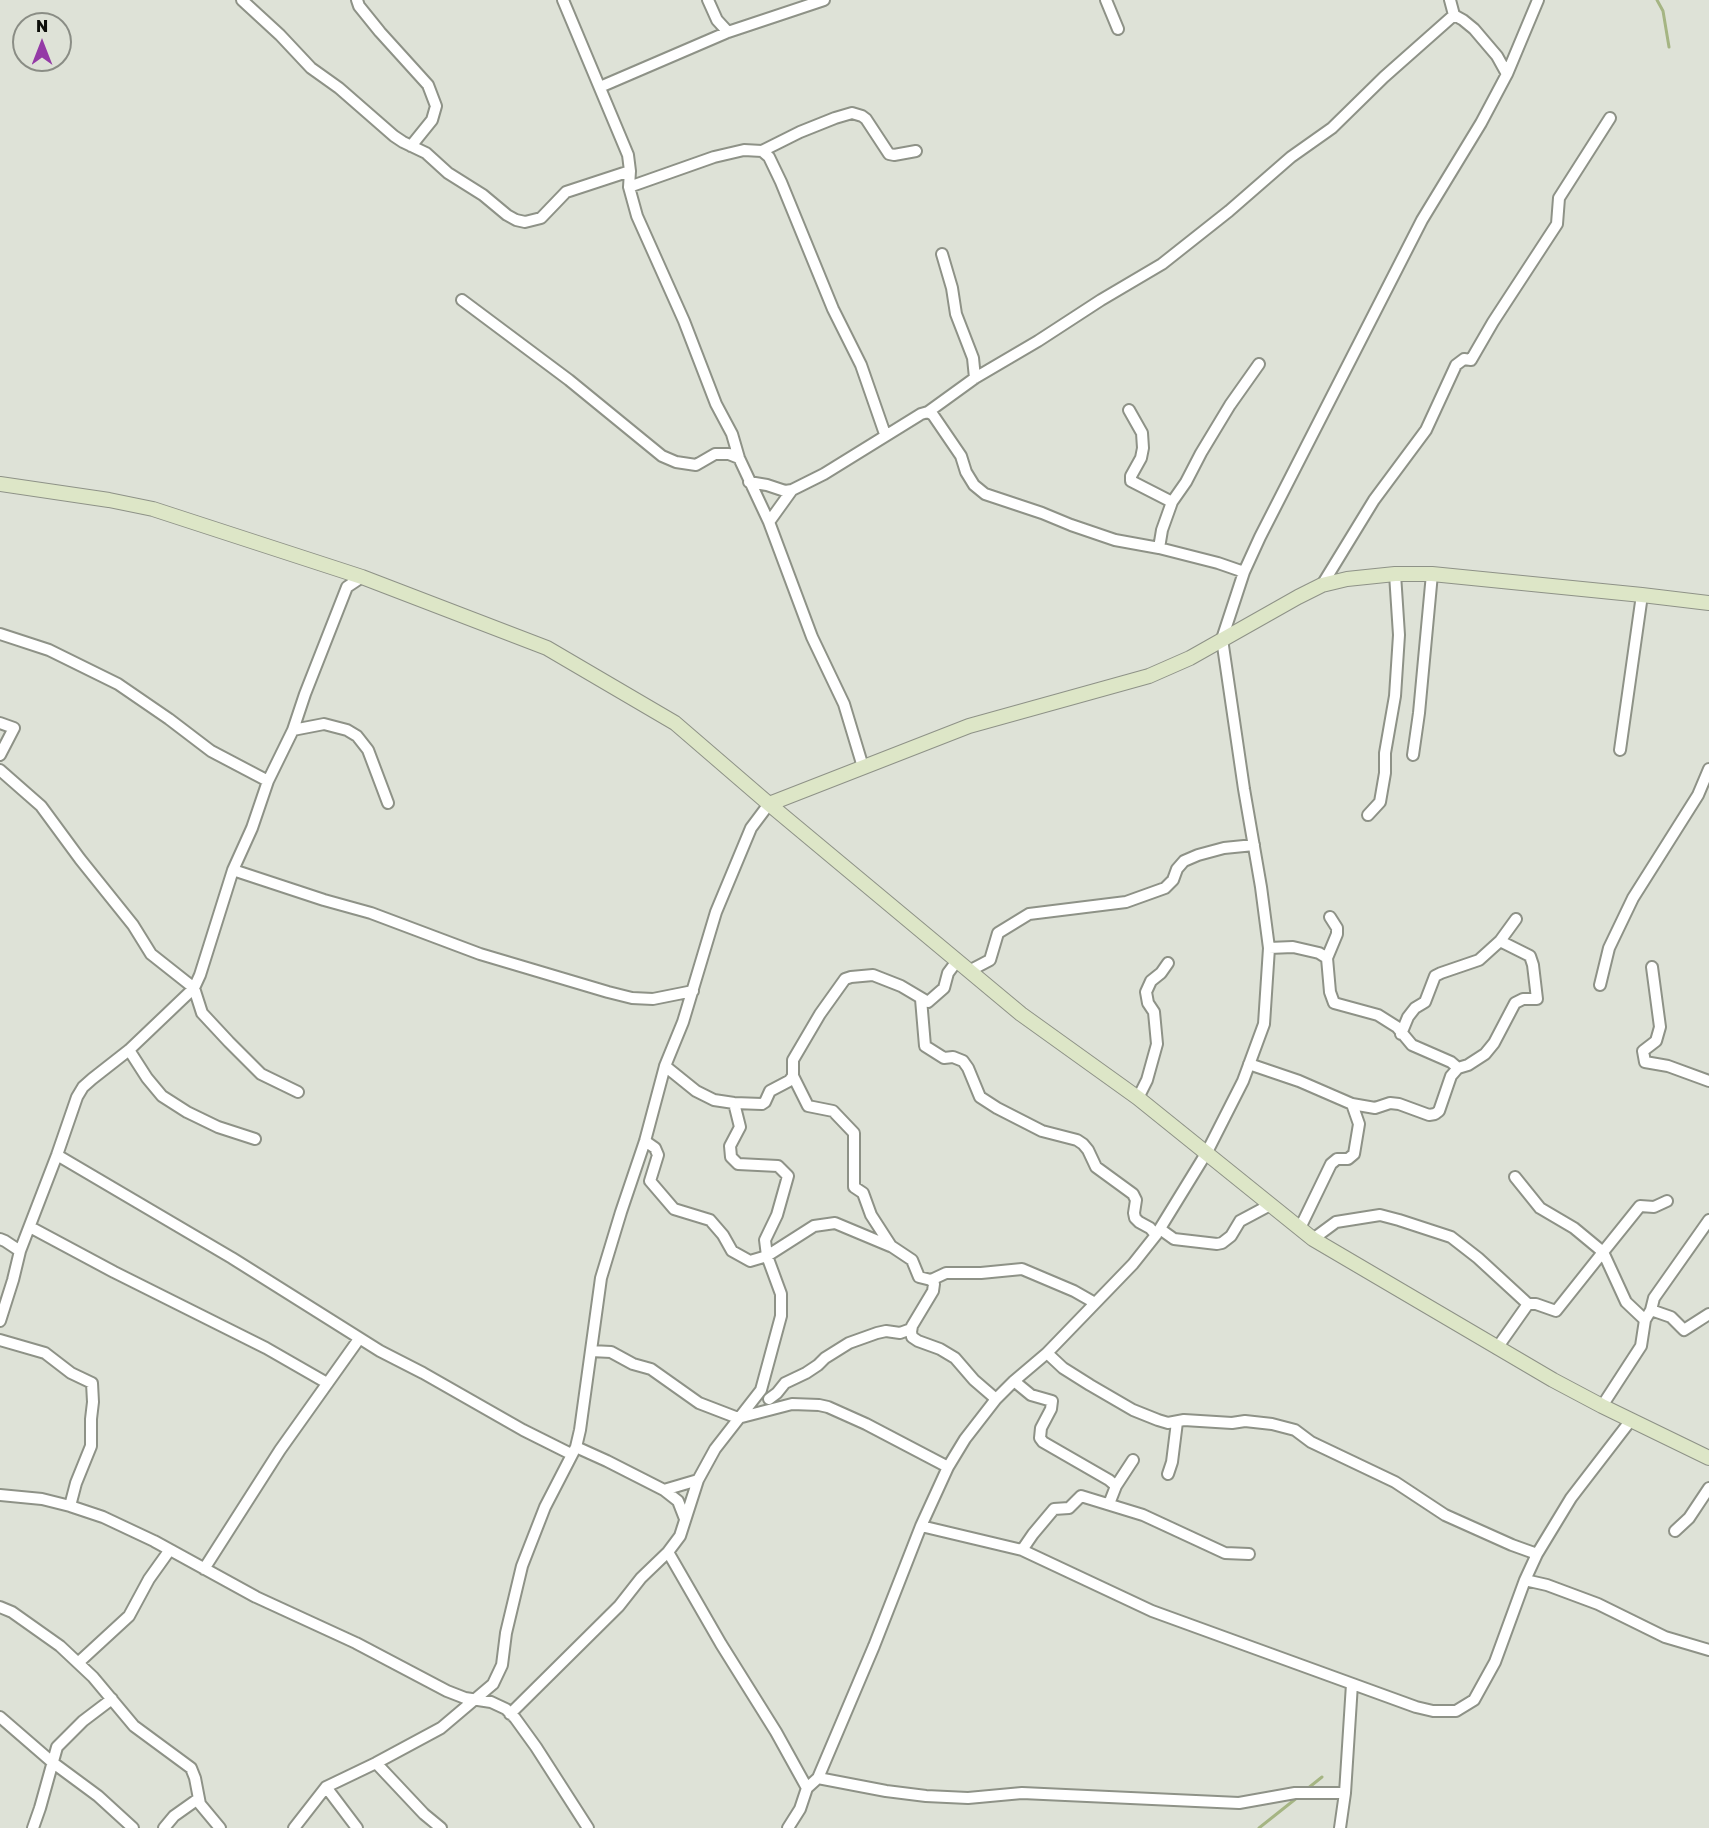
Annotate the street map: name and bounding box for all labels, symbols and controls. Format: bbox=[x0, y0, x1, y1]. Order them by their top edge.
north arrow bbox=[12, 12, 72, 72]
text: N bbox=[36, 16, 48, 36]

